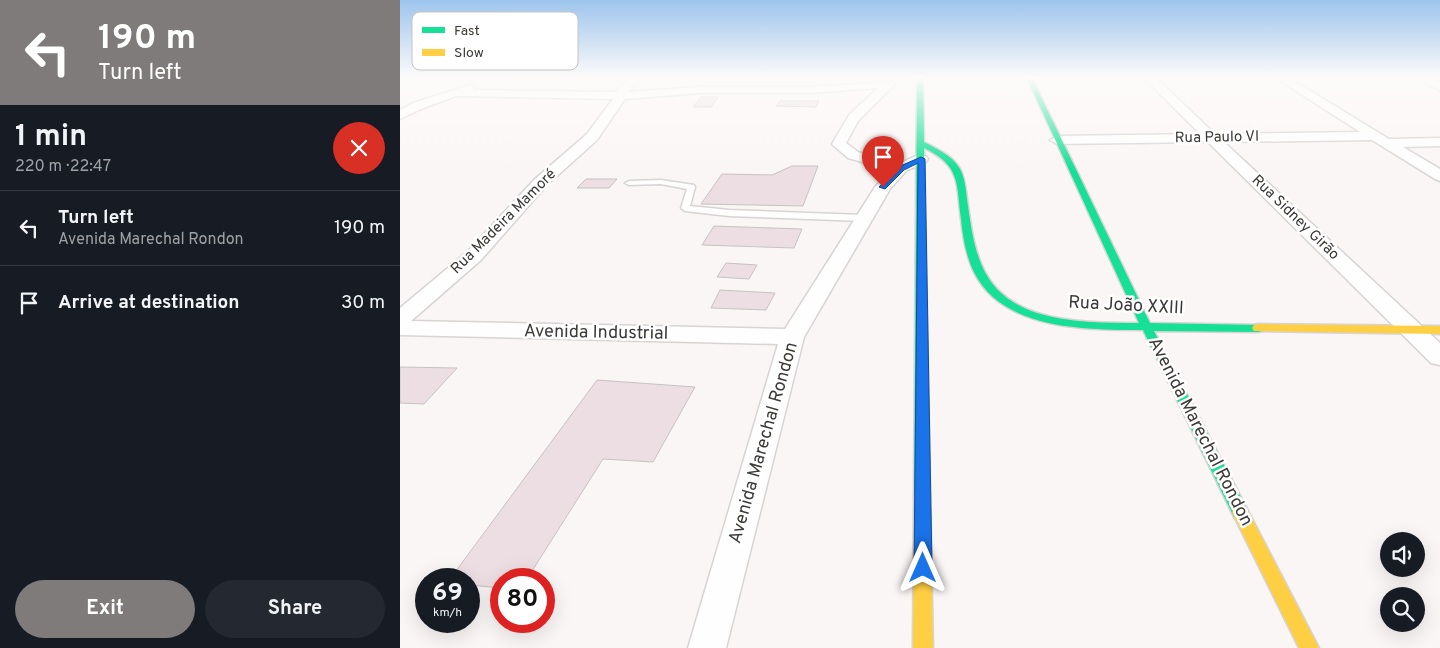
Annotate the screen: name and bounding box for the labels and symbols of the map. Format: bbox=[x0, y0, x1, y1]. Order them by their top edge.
legend bbox=[412, 12, 578, 70]
text: Fast bbox=[454, 23, 480, 40]
text: Slow bbox=[454, 45, 484, 62]
street label: Rua Paulo VI bbox=[1175, 128, 1259, 148]
pin bbox=[862, 136, 904, 187]
street label: Rua Madeira Mamoré bbox=[447, 165, 561, 279]
street label: Rua Sidney Girão bbox=[1247, 171, 1343, 265]
street label: Rua João XXIII bbox=[1068, 291, 1184, 321]
street label: Avenida Industrial bbox=[524, 320, 668, 346]
street label: Avenida Marechal Rondon bbox=[1142, 334, 1258, 530]
street label: Avenida Marechal Rondon bbox=[724, 339, 804, 547]
position arrow bbox=[896, 541, 948, 593]
speed limit sign: 80 bbox=[490, 568, 555, 633]

